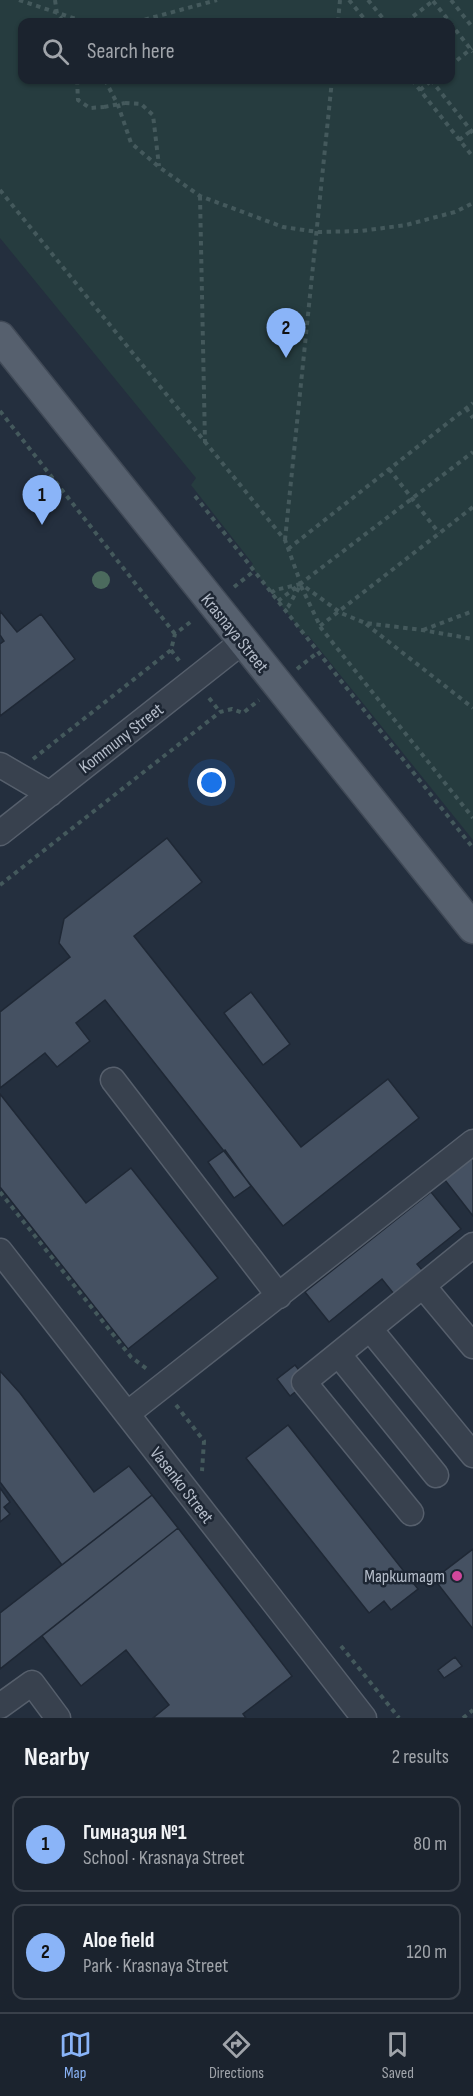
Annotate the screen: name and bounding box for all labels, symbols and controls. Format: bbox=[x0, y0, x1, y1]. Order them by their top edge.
search box bbox=[18, 18, 455, 84]
icon: search bbox=[39, 35, 72, 68]
text: Search here bbox=[87, 38, 174, 65]
pin: 2 bbox=[266, 308, 306, 358]
pin: 1 bbox=[22, 476, 62, 525]
street label: Krasnaya Street bbox=[196, 590, 273, 677]
street label: Kommuny Street bbox=[75, 699, 168, 778]
your location bbox=[197, 768, 226, 797]
street label: Vasenko Street bbox=[145, 1443, 218, 1528]
place label: Маркштадт bbox=[364, 1566, 445, 1587]
marker: Маркштадт bbox=[450, 1569, 464, 1583]
text: Nearby bbox=[24, 1742, 90, 1773]
text: 2 results bbox=[392, 1745, 449, 1769]
text: Гимназия №1 bbox=[83, 1819, 187, 1846]
text: 1 bbox=[42, 1832, 49, 1856]
text: 80 m bbox=[413, 1832, 447, 1856]
text: School · Krasnaya Street bbox=[83, 1846, 245, 1870]
text: Aloe field bbox=[83, 1927, 154, 1954]
text: 2 bbox=[41, 1940, 50, 1964]
text: 120 m bbox=[407, 1940, 447, 1964]
text: Park · Krasnaya Street bbox=[83, 1954, 228, 1978]
tab: Map bbox=[59, 2028, 92, 2083]
tab: Directions bbox=[209, 2028, 264, 2083]
tab: Saved bbox=[381, 2028, 414, 2083]

